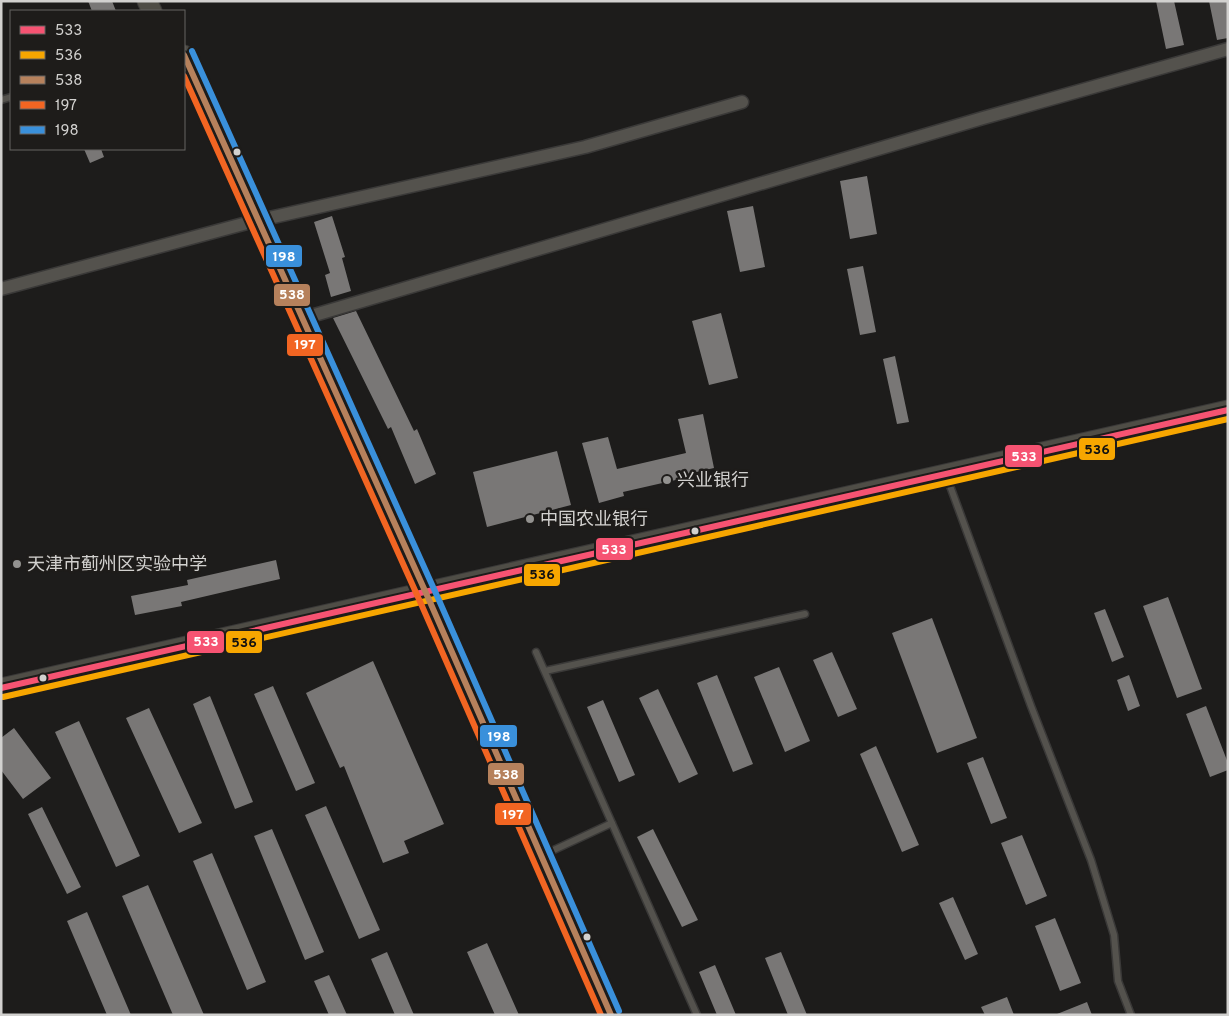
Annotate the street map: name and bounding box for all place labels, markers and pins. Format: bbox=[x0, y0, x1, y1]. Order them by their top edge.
unlabelled marker bbox=[232, 147, 242, 157]
place label: 兴业银行 bbox=[677, 470, 749, 493]
marker: 兴业银行 bbox=[661, 474, 673, 486]
place label: 中国农业银行 bbox=[540, 509, 648, 532]
marker: 中国农业银行 bbox=[524, 513, 536, 525]
unlabelled marker bbox=[690, 526, 700, 536]
place label: 天津市蓟州区实验中学 bbox=[27, 554, 207, 577]
marker: 天津市蓟州区实验中学 bbox=[11, 558, 23, 570]
unlabelled marker bbox=[38, 673, 48, 683]
unlabelled marker bbox=[582, 932, 592, 942]

